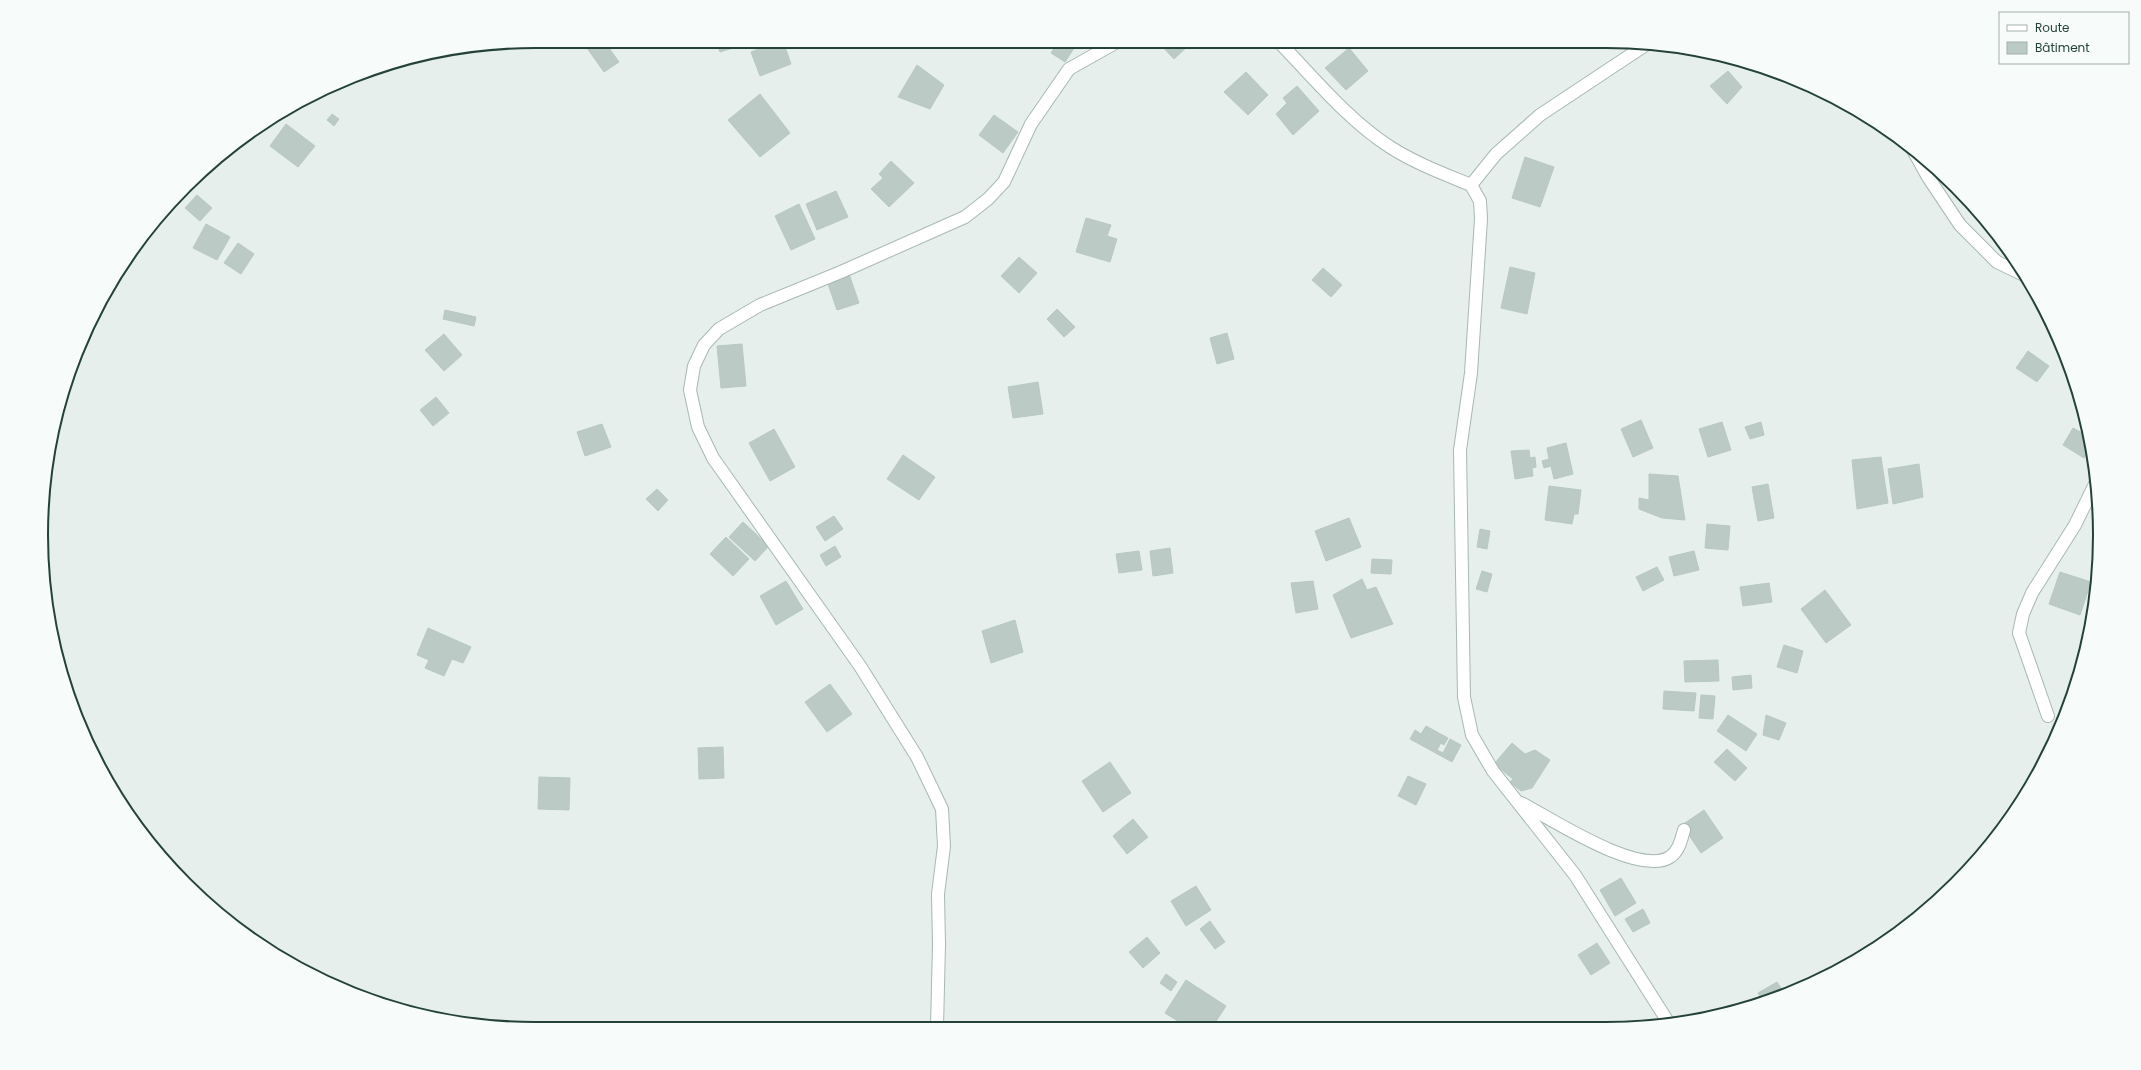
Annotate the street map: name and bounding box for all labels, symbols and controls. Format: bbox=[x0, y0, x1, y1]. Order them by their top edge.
legend bbox=[1999, 12, 2129, 64]
text: Route bbox=[2035, 19, 2069, 36]
text: Bâtiment bbox=[2035, 39, 2090, 56]

